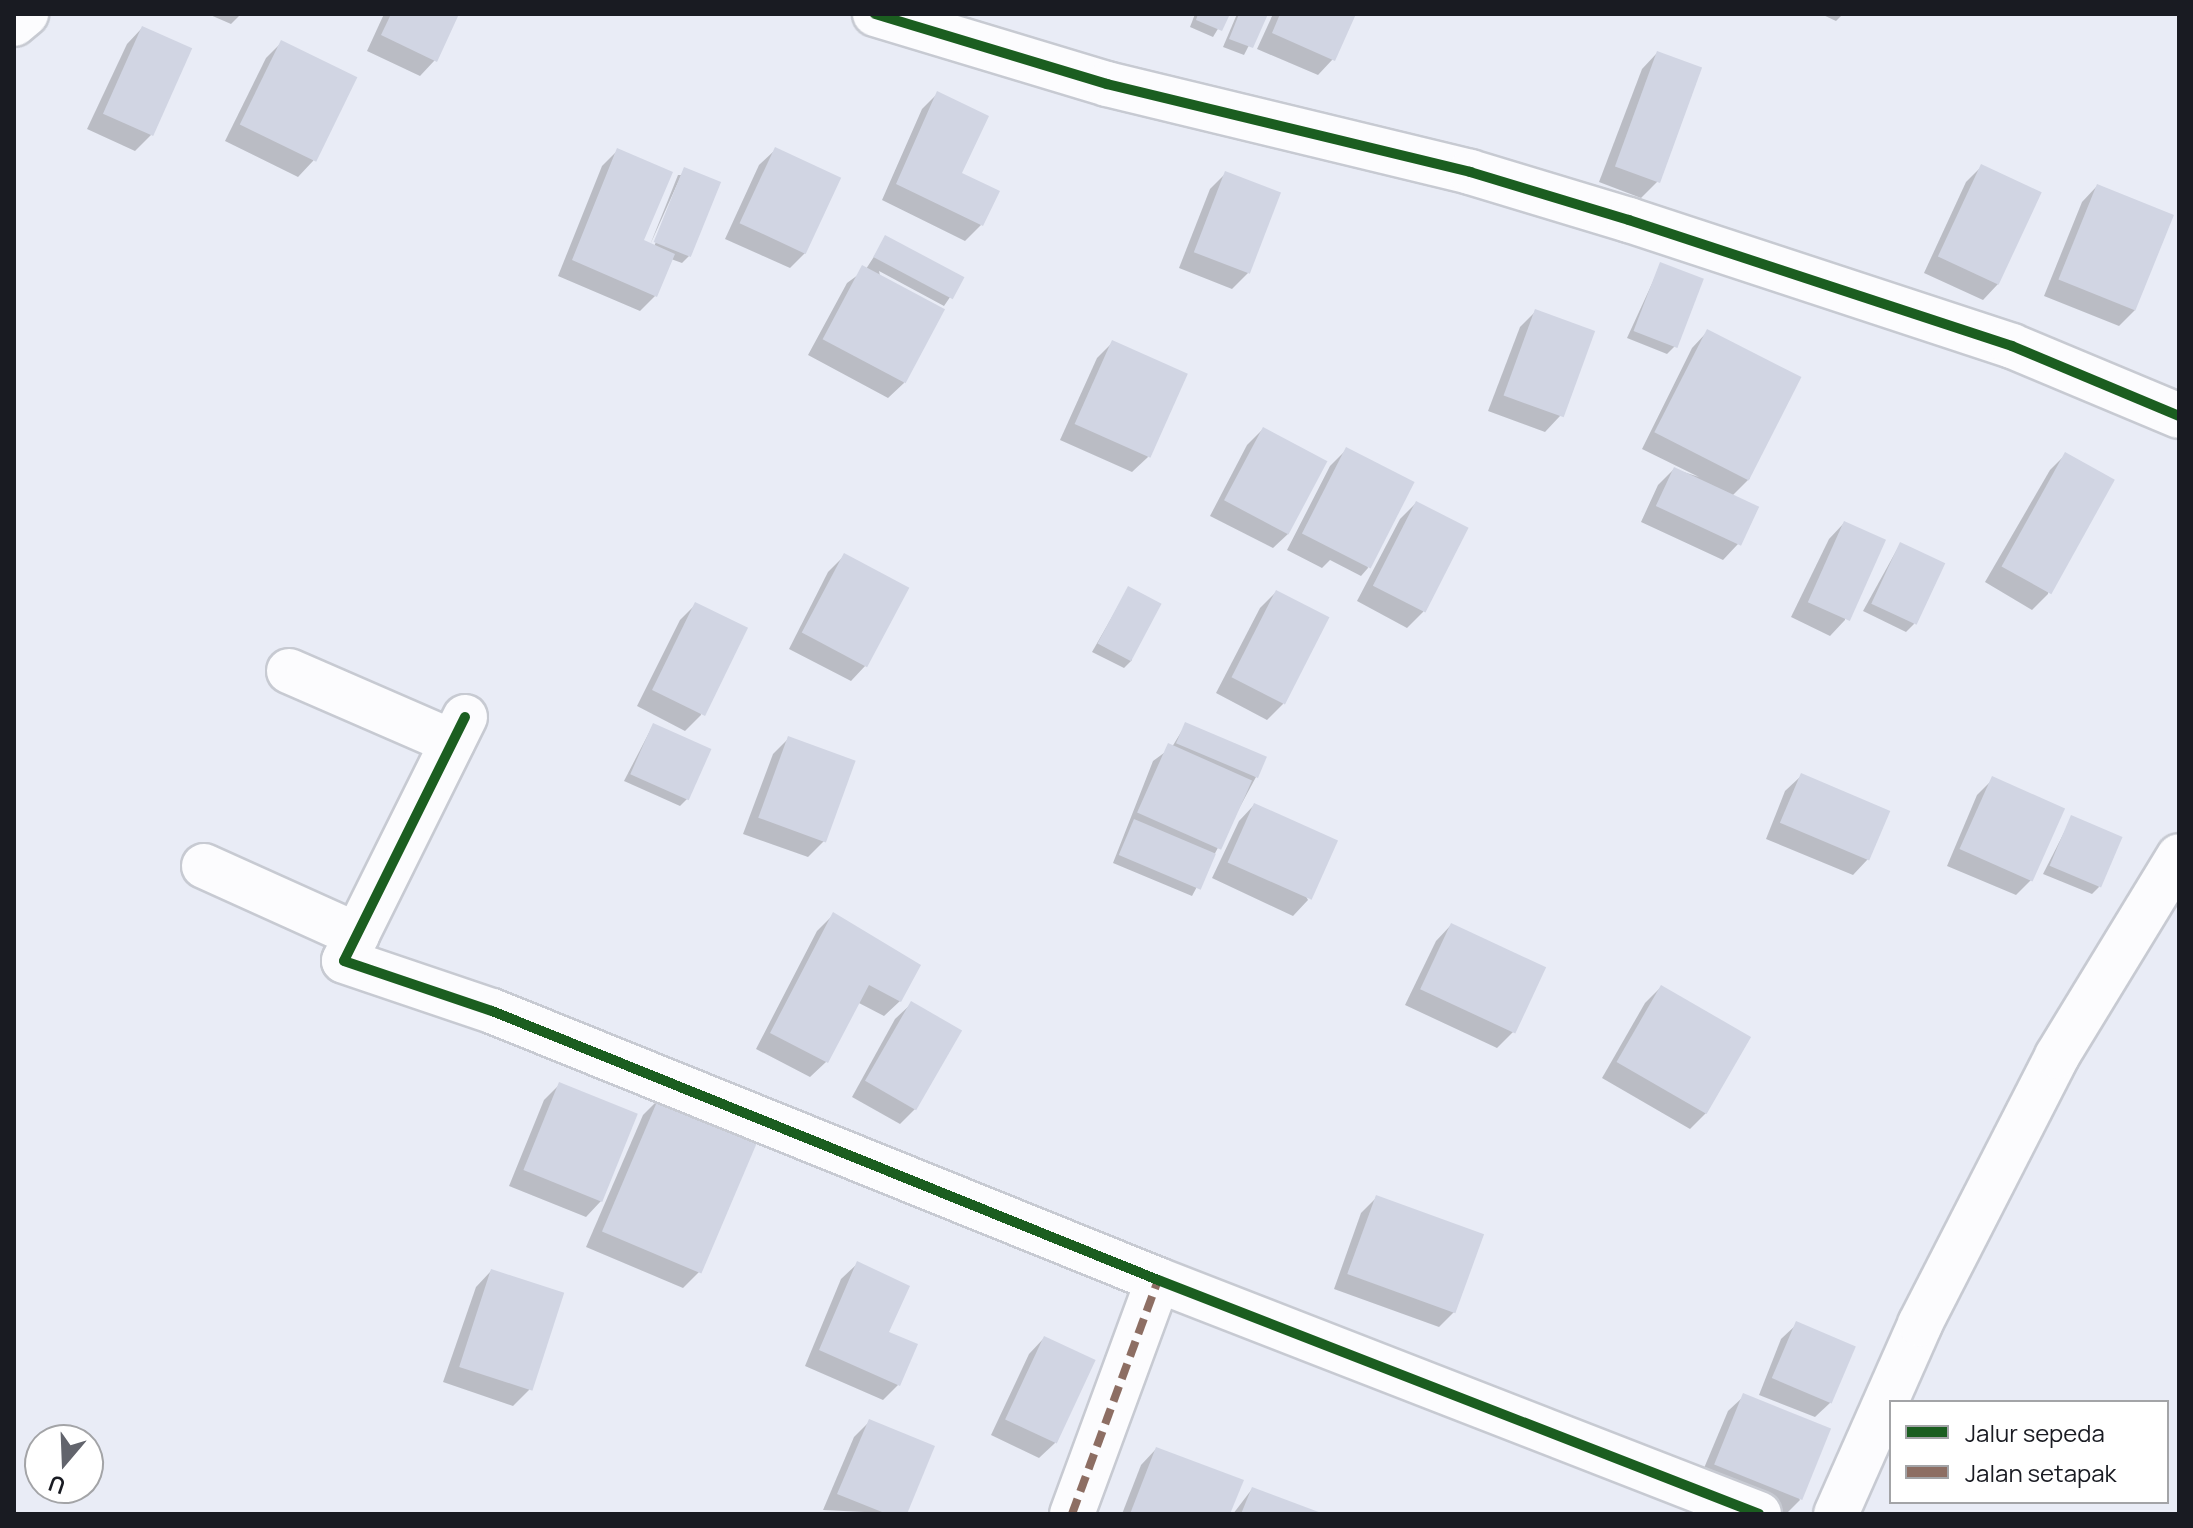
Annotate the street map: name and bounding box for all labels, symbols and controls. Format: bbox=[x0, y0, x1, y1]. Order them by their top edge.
legend bbox=[1889, 1400, 2169, 1504]
text: Jalur sepeda bbox=[1965, 1416, 2105, 1449]
north arrow bbox=[24, 1424, 104, 1504]
text: Jalan setapak bbox=[1965, 1456, 2116, 1489]
text: U bbox=[44, 1468, 69, 1502]

